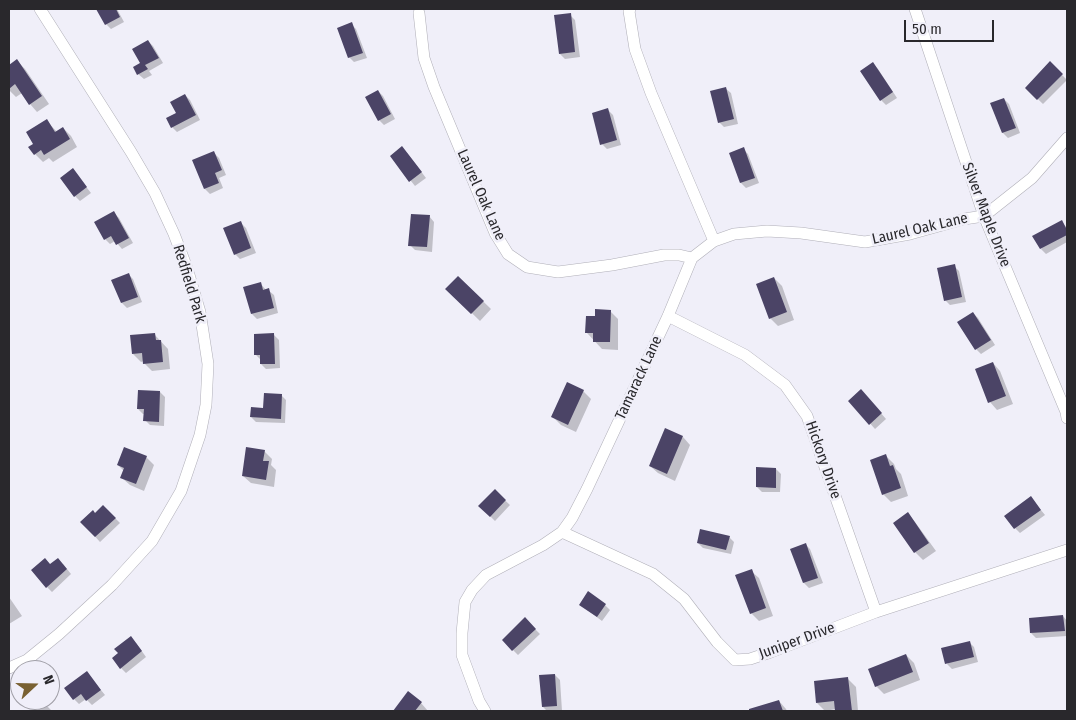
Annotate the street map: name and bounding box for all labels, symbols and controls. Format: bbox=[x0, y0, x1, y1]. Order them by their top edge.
scale bar bbox=[906, 10, 996, 42]
text: 50 m bbox=[912, 20, 942, 38]
street label: Laurel Oak Lane bbox=[453, 147, 509, 243]
street label: Silver Maple Drive bbox=[958, 160, 1014, 270]
street label: Laurel Oak Lane bbox=[870, 209, 970, 249]
street label: Redfield Park bbox=[169, 243, 209, 325]
street label: Tamarack Lane bbox=[612, 333, 666, 423]
street label: Hickory Drive bbox=[801, 419, 845, 501]
street label: Juniper Drive bbox=[757, 619, 837, 663]
north arrow bbox=[10, 660, 60, 710]
text: N bbox=[39, 673, 58, 687]

